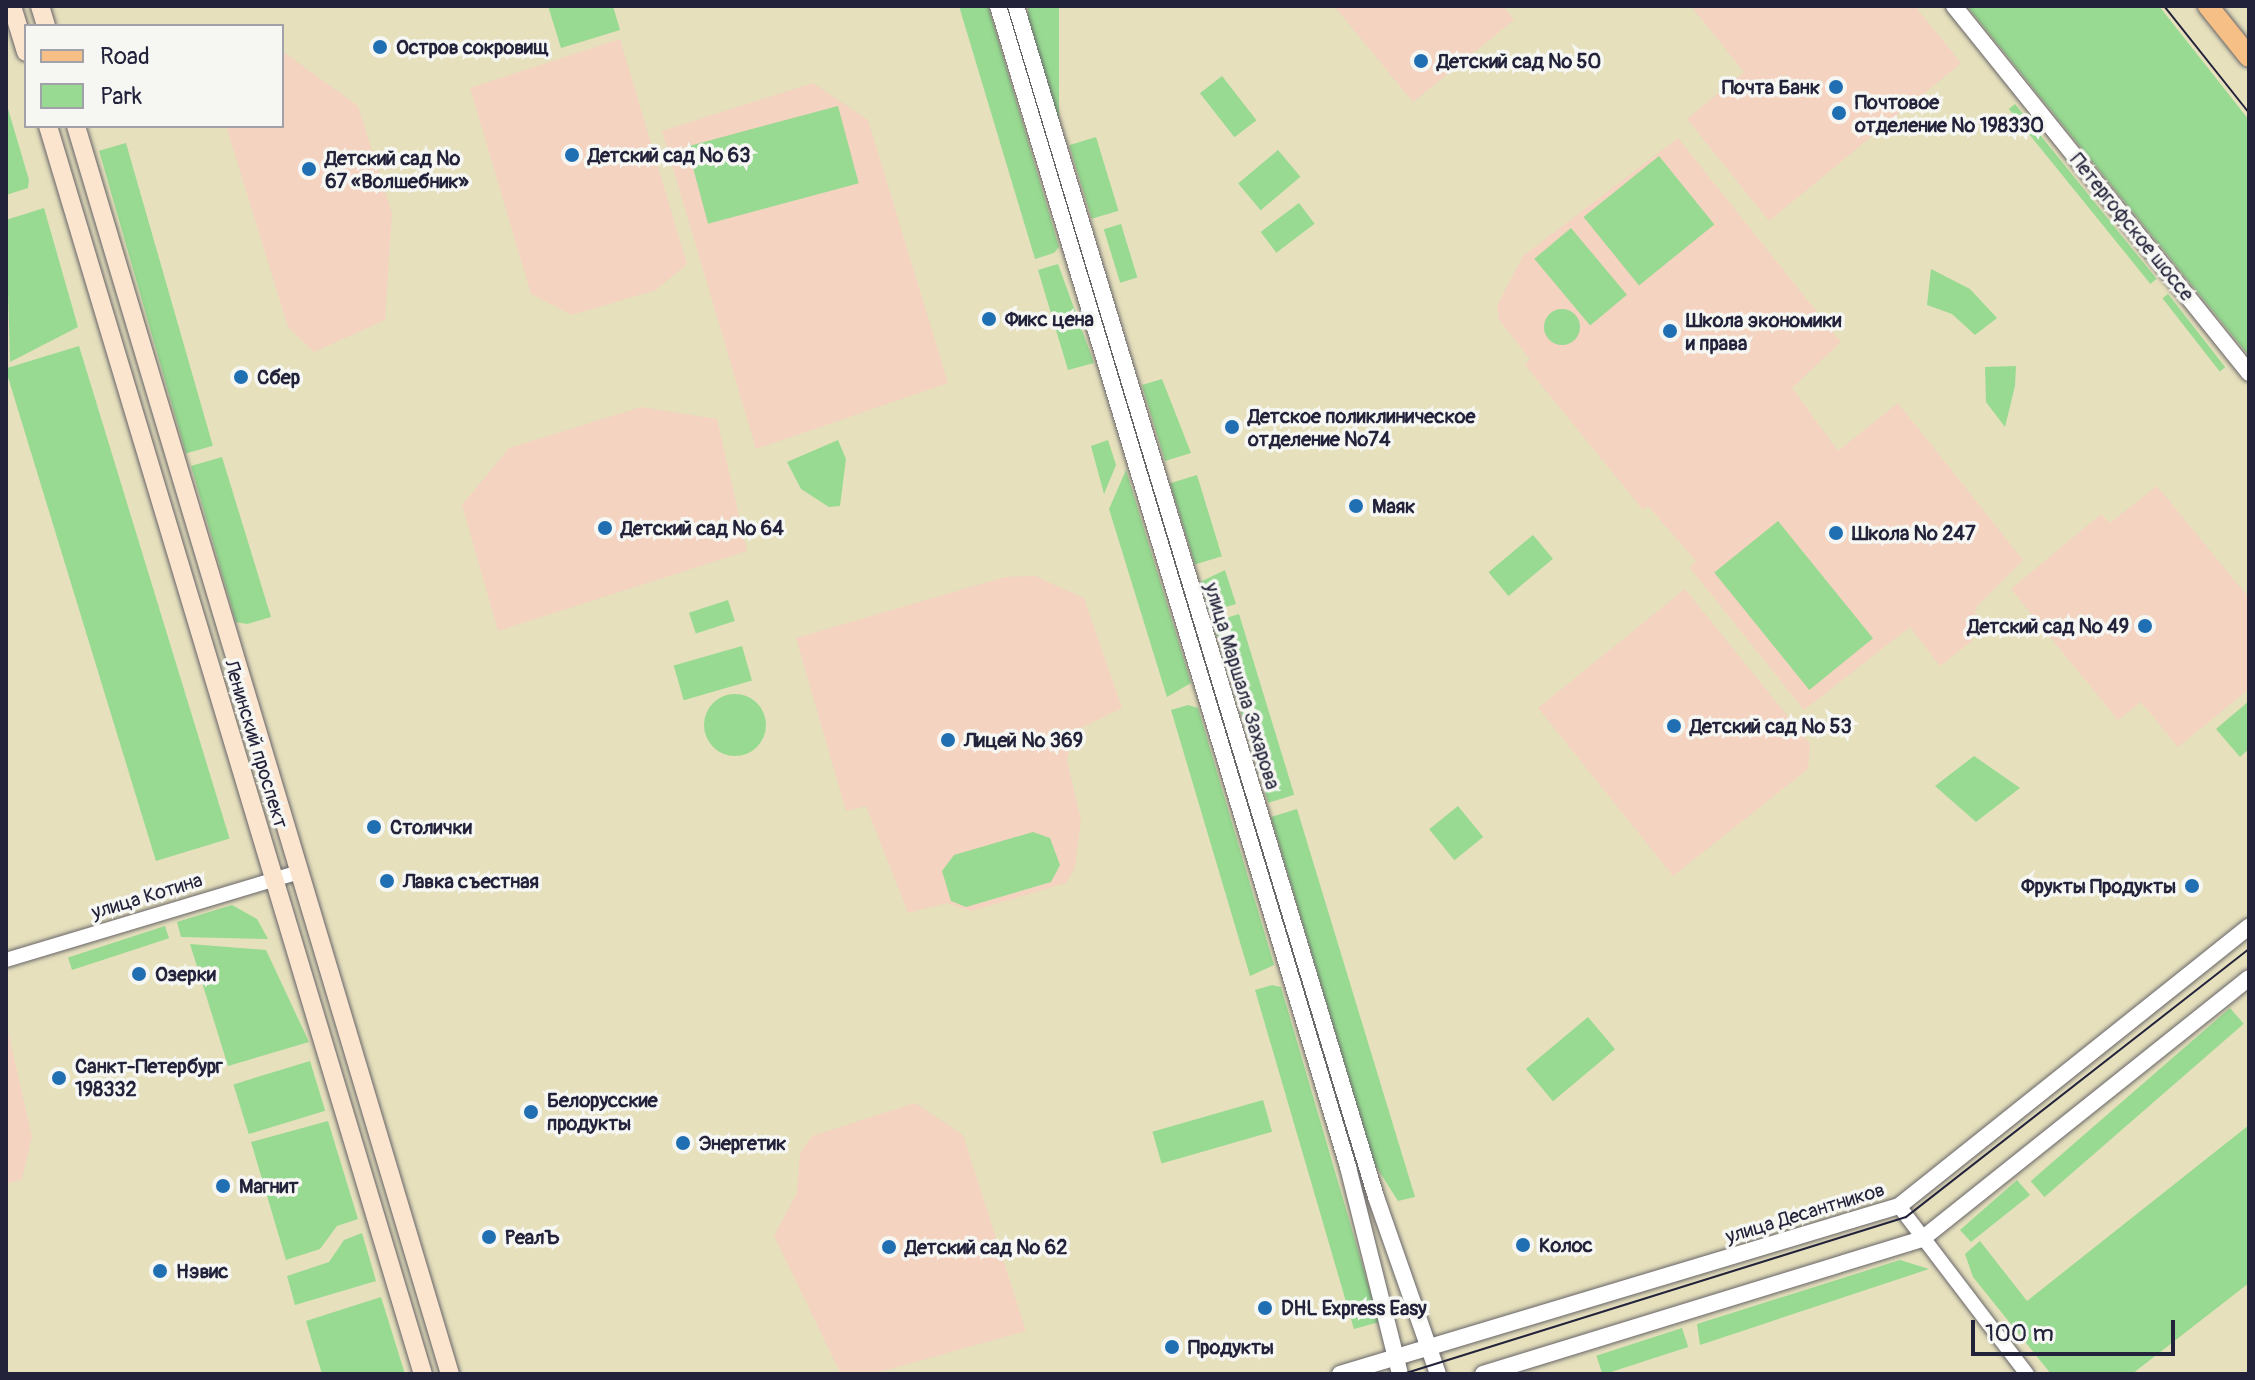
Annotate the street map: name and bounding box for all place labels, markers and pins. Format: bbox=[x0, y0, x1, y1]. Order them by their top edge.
place label: Остров сокровищ bbox=[396, 35, 549, 59]
marker: Остров сокровищ bbox=[371, 38, 389, 56]
place label: Детский сад № 50 bbox=[1437, 49, 1601, 73]
marker: Детский сад № 50 bbox=[1412, 52, 1430, 70]
place label: Почта Банк bbox=[1722, 75, 1820, 99]
marker: Почта Банк bbox=[1827, 78, 1845, 96]
place label: Почтовое отделение № 198330 bbox=[1855, 90, 2044, 137]
marker: Почтовое отделение № 198330 bbox=[1830, 104, 1848, 122]
place label: Детский сад № 63 bbox=[588, 143, 750, 167]
place label: Детский сад № 67 «Волшебник» bbox=[325, 146, 469, 193]
marker: Детский сад № 63 bbox=[563, 146, 581, 164]
marker: Детский сад № 67 «Волшебник» bbox=[300, 160, 318, 178]
place label: Фикс цена bbox=[1005, 307, 1094, 331]
place label: Школа экономики и права bbox=[1686, 308, 1841, 355]
marker: Фикс цена bbox=[980, 310, 998, 328]
marker: Школа экономики и права bbox=[1661, 322, 1679, 340]
place label: Сбер bbox=[257, 365, 300, 389]
marker: Сбер bbox=[232, 368, 250, 386]
place label: Детское поликлиническое отделение №74 bbox=[1248, 404, 1475, 451]
marker: Детское поликлиническое отделение №74 bbox=[1223, 418, 1241, 436]
place label: Маяк bbox=[1372, 494, 1415, 518]
marker: Маяк bbox=[1347, 497, 1365, 515]
place label: Детский сад № 64 bbox=[621, 516, 784, 540]
marker: Детский сад № 64 bbox=[596, 519, 614, 537]
place label: Школа № 247 bbox=[1852, 521, 1976, 545]
marker: Школа № 247 bbox=[1827, 524, 1845, 542]
place label: Детский сад № 49 bbox=[1968, 614, 2129, 638]
marker: Детский сад № 49 bbox=[2136, 617, 2154, 635]
place label: Детский сад № 53 bbox=[1690, 714, 1852, 738]
marker: Детский сад № 53 bbox=[1665, 717, 1683, 735]
place label: Лицей № 369 bbox=[964, 728, 1083, 752]
marker: Лицей № 369 bbox=[939, 731, 957, 749]
place label: Столички bbox=[390, 815, 472, 839]
marker: Столички bbox=[365, 818, 383, 836]
place label: Лавка съестная bbox=[403, 869, 539, 893]
marker: Лавка съестная bbox=[378, 872, 396, 890]
place label: Фрукты Продукты bbox=[2021, 874, 2176, 898]
marker: Фрукты Продукты bbox=[2183, 877, 2201, 895]
place label: Озерки bbox=[155, 962, 216, 986]
marker: Озерки bbox=[130, 965, 148, 983]
place label: Санкт-Петербург 198332 bbox=[75, 1054, 223, 1101]
marker: Санкт-Петербург 198332 bbox=[50, 1069, 68, 1087]
place label: Белорусские продукты bbox=[547, 1088, 657, 1135]
marker: Белорусские продукты bbox=[522, 1103, 540, 1121]
place label: Энергетик bbox=[699, 1131, 786, 1155]
marker: Энергетик bbox=[674, 1134, 692, 1152]
place label: Магнит bbox=[239, 1174, 298, 1198]
marker: Магнит bbox=[214, 1177, 232, 1195]
place label: РеалЪ bbox=[505, 1225, 560, 1249]
marker: РеалЪ bbox=[480, 1228, 498, 1246]
place label: Колос bbox=[1539, 1233, 1593, 1257]
place label: Детский сад № 62 bbox=[905, 1235, 1067, 1259]
marker: Колос bbox=[1514, 1236, 1532, 1254]
marker: Детский сад № 62 bbox=[880, 1238, 898, 1256]
place label: Нэвис bbox=[176, 1259, 228, 1283]
marker: Нэвис bbox=[151, 1262, 169, 1280]
place label: DHL Express Easy bbox=[1281, 1296, 1427, 1320]
marker: DHL Express Easy bbox=[1256, 1299, 1274, 1317]
place label: Продукты bbox=[1188, 1335, 1274, 1359]
marker: Продукты bbox=[1163, 1338, 1181, 1356]

